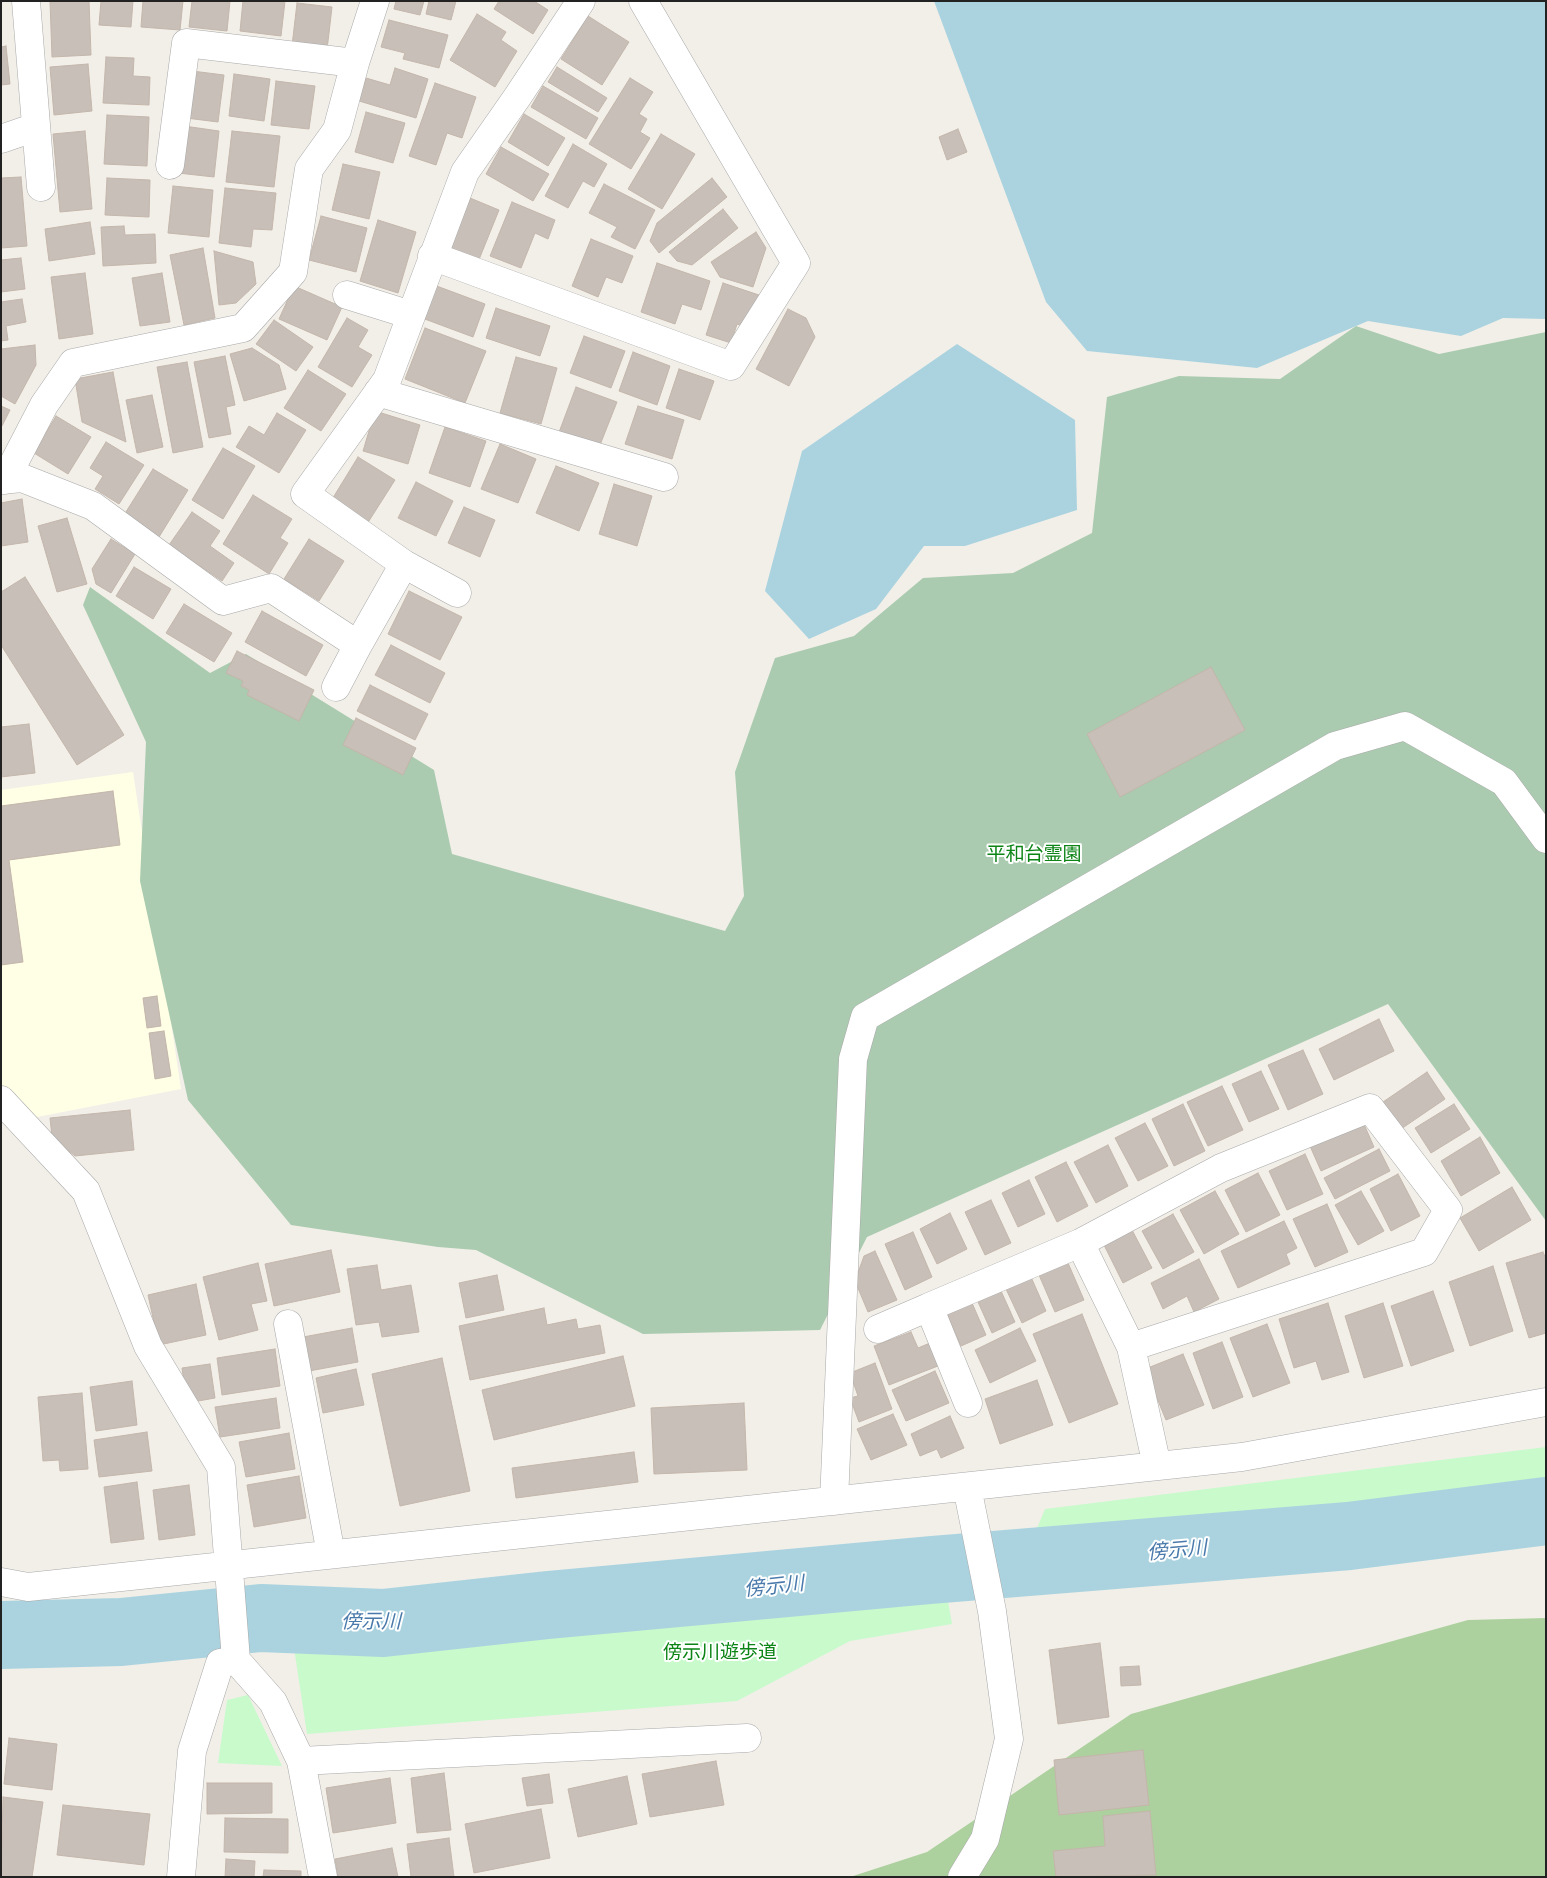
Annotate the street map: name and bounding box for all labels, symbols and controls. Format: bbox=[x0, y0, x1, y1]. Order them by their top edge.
park label: 平和台霊園 bbox=[987, 843, 1081, 865]
water label: 傍示川 bbox=[1146, 1535, 1208, 1565]
water label: 傍示川 bbox=[743, 1571, 805, 1601]
water label: 傍示川 bbox=[341, 1609, 401, 1633]
park label: 傍示川遊歩道 bbox=[663, 1641, 777, 1663]

